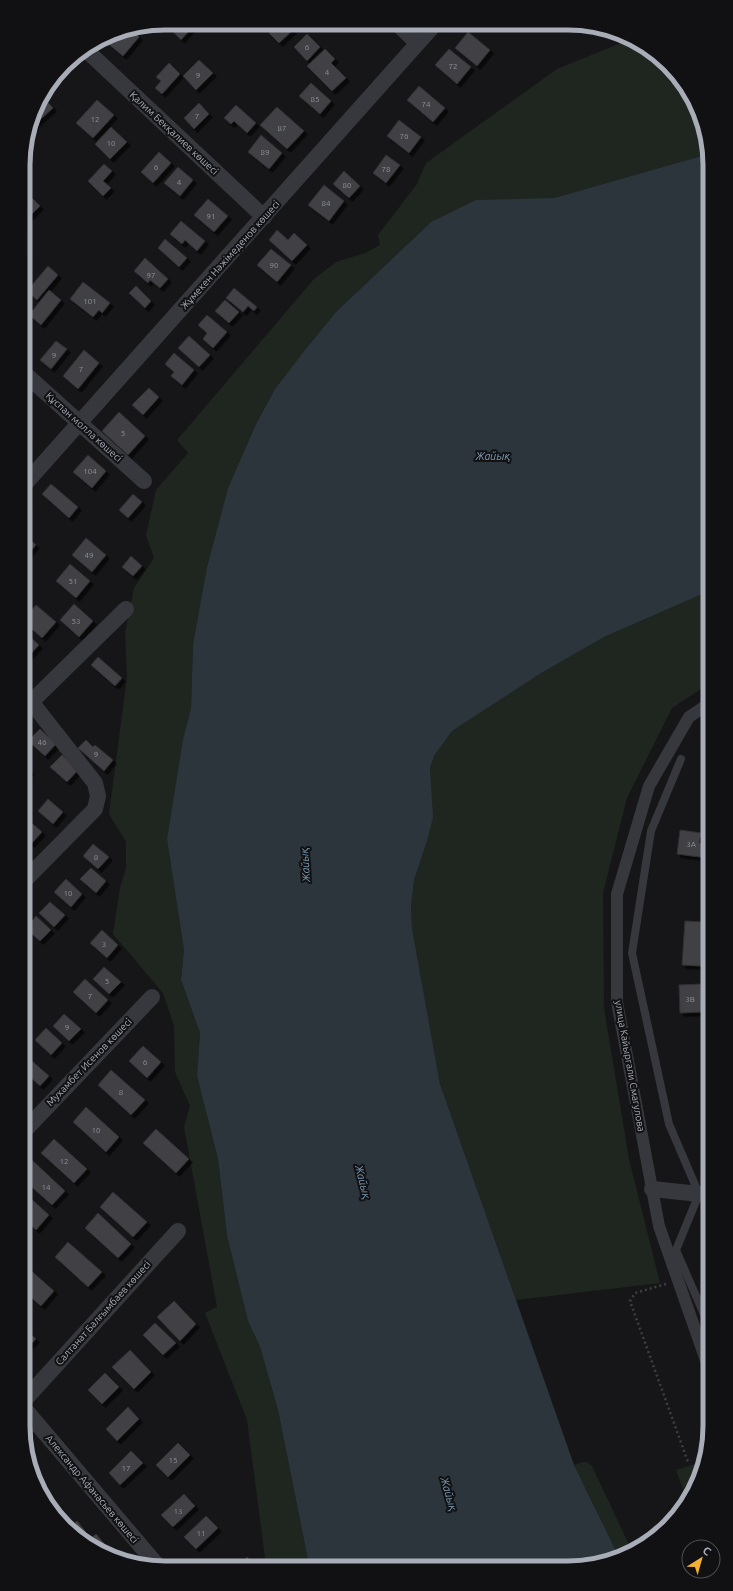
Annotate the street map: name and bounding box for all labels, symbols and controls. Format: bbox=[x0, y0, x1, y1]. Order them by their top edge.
house number: 6 bbox=[305, 43, 310, 52]
house number: 72 bbox=[448, 62, 458, 71]
house number: 4 bbox=[325, 68, 330, 77]
house number: 9 bbox=[196, 71, 200, 80]
street label: Қалим Бекқалиев көшесі bbox=[128, 89, 220, 177]
house number: 85 bbox=[310, 95, 320, 104]
house number: 74 bbox=[421, 100, 431, 109]
house number: 7 bbox=[195, 112, 199, 121]
house number: 12 bbox=[90, 115, 100, 124]
house number: 87 bbox=[277, 124, 287, 133]
house number: 76 bbox=[399, 132, 409, 141]
house number: 10 bbox=[106, 139, 116, 148]
house number: 89 bbox=[260, 148, 270, 157]
house number: 6 bbox=[154, 163, 159, 172]
house number: 78 bbox=[381, 165, 391, 174]
house number: 4 bbox=[177, 178, 182, 187]
house number: 80 bbox=[342, 181, 352, 190]
street label: Жұмекен Нәжімеденов көшесі bbox=[178, 199, 282, 311]
house number: 84 bbox=[321, 199, 331, 208]
house number: 91 bbox=[206, 212, 216, 221]
house number: 90 bbox=[269, 261, 279, 270]
house number: 97 bbox=[146, 271, 156, 280]
house number: 101 bbox=[83, 297, 97, 306]
house number: 9 bbox=[52, 351, 56, 360]
house number: 7 bbox=[79, 365, 83, 374]
street label: Құспан молла көшесі bbox=[44, 390, 124, 464]
house number: 5 bbox=[121, 429, 125, 438]
water label: Жайық bbox=[475, 450, 510, 462]
house number: 104 bbox=[83, 467, 97, 476]
house number: 49 bbox=[84, 551, 94, 560]
house number: 51 bbox=[68, 577, 78, 586]
house number: 53 bbox=[71, 617, 81, 626]
house number: 46 bbox=[37, 738, 47, 747]
house number: 9 bbox=[94, 750, 98, 759]
house number: 3А bbox=[686, 840, 697, 849]
water label: Жайық bbox=[298, 847, 312, 884]
house number: 8 bbox=[94, 853, 99, 862]
house number: 10 bbox=[63, 889, 73, 898]
house number: 3 bbox=[102, 940, 106, 949]
house number: 5 bbox=[105, 977, 109, 986]
house number: 7 bbox=[88, 992, 92, 1001]
house number: 3В bbox=[685, 995, 695, 1004]
street label: улица Кайыргали Смагулова bbox=[613, 999, 647, 1133]
street label: Мухамбет Исенов көшесі bbox=[44, 1016, 134, 1108]
house number: 9 bbox=[65, 1023, 69, 1032]
house number: 6 bbox=[143, 1058, 148, 1067]
house number: 8 bbox=[119, 1088, 124, 1097]
house number: 10 bbox=[91, 1126, 101, 1135]
house number: 12 bbox=[59, 1157, 69, 1166]
water label: Жайық bbox=[353, 1163, 373, 1200]
house number: 14 bbox=[41, 1183, 51, 1192]
street label: Салтанат Балғымбаев көшесі bbox=[53, 1259, 153, 1367]
street label: Александр Афанасьев көшесі bbox=[44, 1433, 140, 1545]
house number: 15 bbox=[168, 1456, 178, 1465]
house number: 17 bbox=[121, 1464, 131, 1473]
water label: Жайық bbox=[438, 1475, 460, 1512]
house number: 13 bbox=[173, 1507, 183, 1516]
house number: 11 bbox=[196, 1529, 206, 1538]
north arrow bbox=[681, 1539, 721, 1579]
text: С bbox=[701, 1544, 713, 1558]

